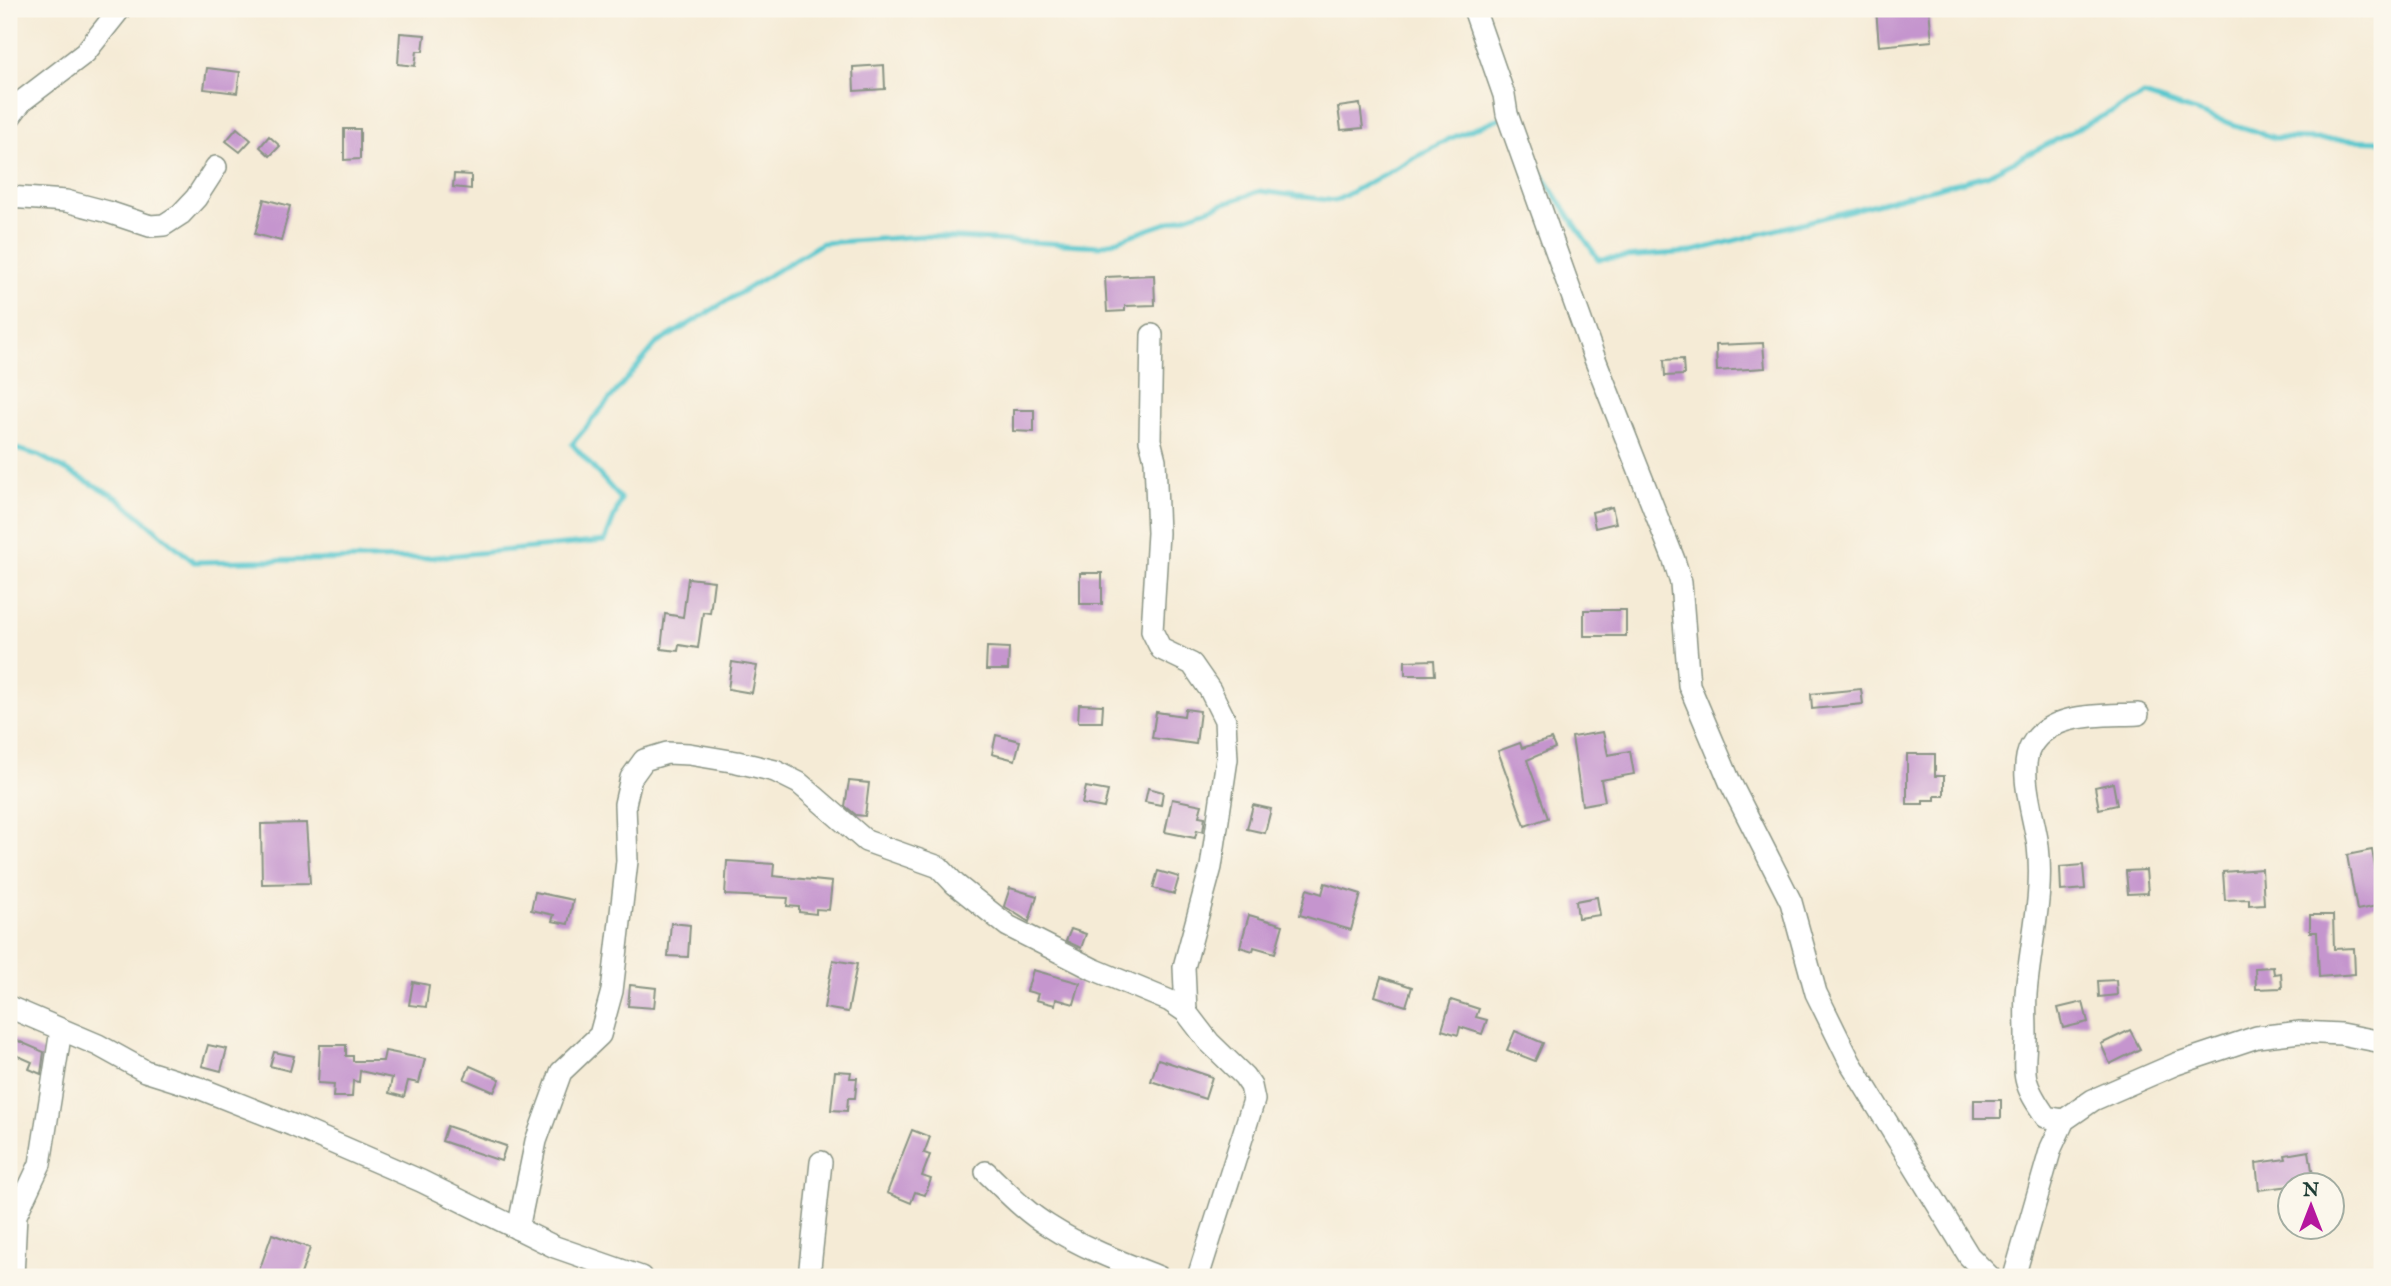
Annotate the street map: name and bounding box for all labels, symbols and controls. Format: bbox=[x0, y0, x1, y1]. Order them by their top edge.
north arrow bbox=[2276, 1170, 2346, 1240]
text: N bbox=[2302, 1179, 2320, 1203]

